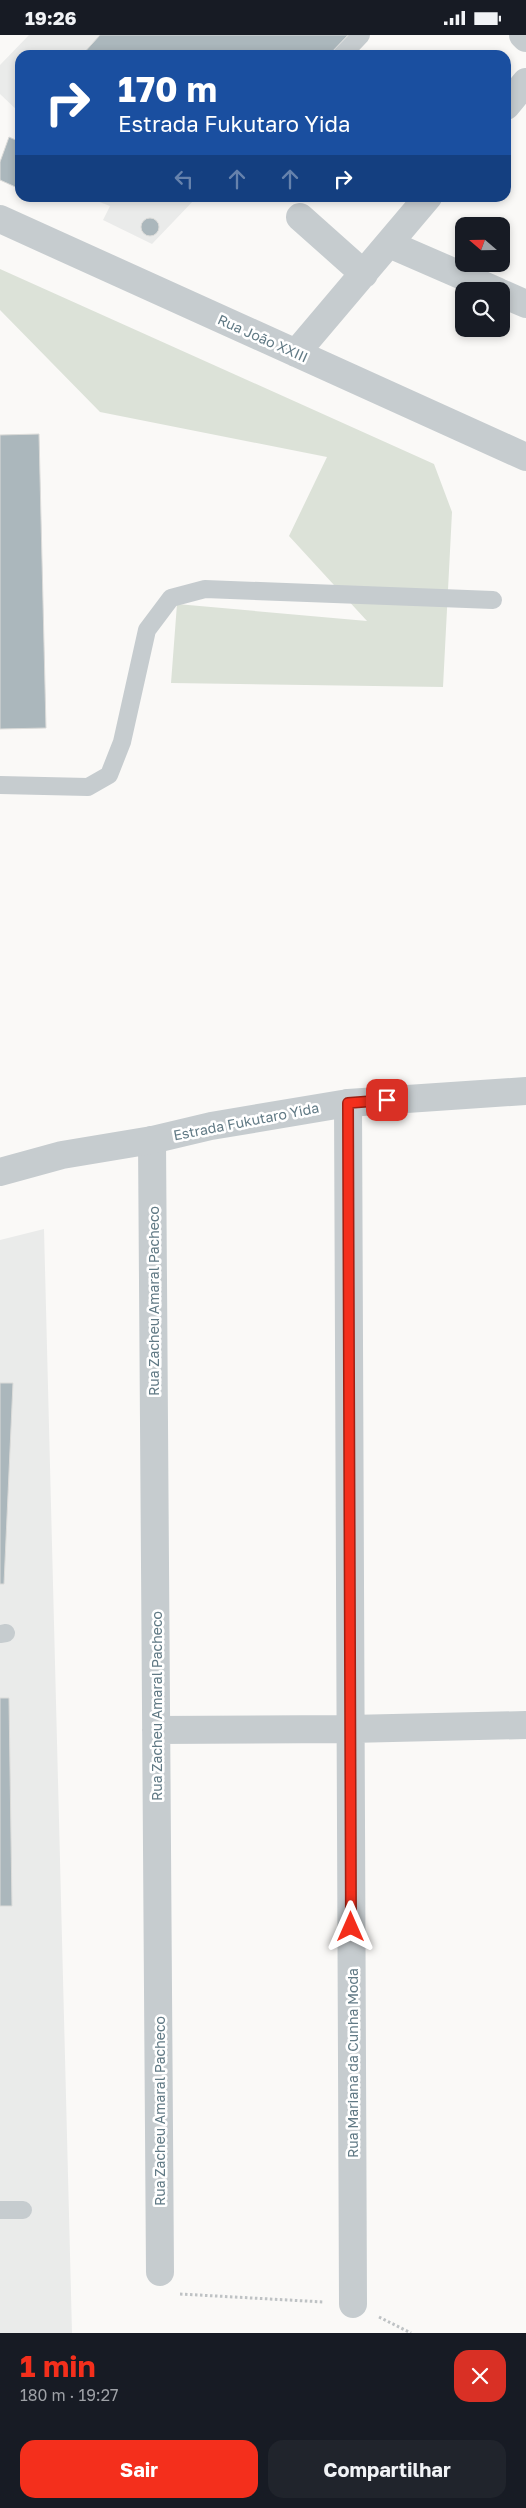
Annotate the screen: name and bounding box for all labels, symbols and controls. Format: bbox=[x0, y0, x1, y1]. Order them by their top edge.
text: 19:26 bbox=[25, 6, 77, 29]
text: 170 m bbox=[118, 68, 217, 110]
icon: right bbox=[35, 70, 100, 135]
text: Estrada Fukutaro Yida bbox=[118, 110, 351, 137]
icon: left bbox=[170, 165, 198, 193]
icon: ahead bbox=[223, 165, 251, 193]
icon: ahead bbox=[276, 165, 304, 193]
icon: right bbox=[329, 165, 357, 193]
north arrow bbox=[455, 217, 510, 273]
map controls bbox=[455, 217, 510, 337]
button: search bbox=[455, 282, 510, 337]
street label: Rua João XXIII bbox=[215, 311, 311, 365]
pin bbox=[366, 1079, 408, 1121]
icon: arrive bbox=[373, 1086, 401, 1114]
street label: Estrada Fukutaro Yida bbox=[172, 1099, 320, 1143]
street label: Rua Zacheu Amaral Pacheco bbox=[145, 1206, 162, 1396]
street label: Rua Zacheu Amaral Pacheco bbox=[148, 1611, 165, 1801]
position arrow bbox=[324, 1900, 376, 1952]
street label: Rua Mariana da Cunha Moda bbox=[344, 1968, 361, 2158]
street label: Rua Zacheu Amaral Pacheco bbox=[151, 2016, 168, 2206]
text: 1 min bbox=[20, 2348, 96, 2384]
button: close bbox=[454, 2350, 506, 2402]
text: 180 m · 19:27 bbox=[20, 2385, 118, 2405]
button: Sair bbox=[20, 2440, 258, 2498]
button: Compartilhar bbox=[268, 2440, 506, 2498]

